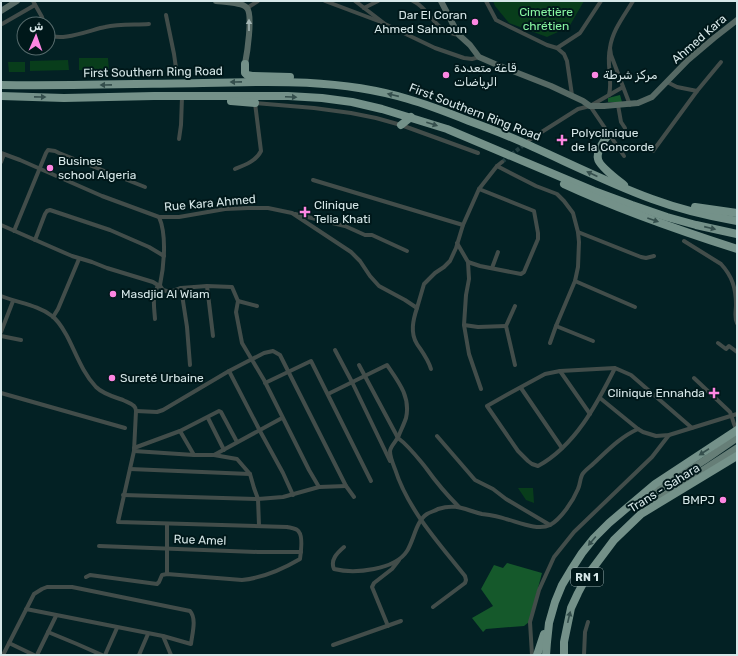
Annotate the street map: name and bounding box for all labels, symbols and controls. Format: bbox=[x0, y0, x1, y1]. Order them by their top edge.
park label: Cimetière chrétien bbox=[519, 5, 573, 33]
place label: Dar El Coran Ahmed Sahnoun bbox=[374, 8, 467, 36]
street label: Ahmed Kara bbox=[669, 12, 729, 66]
north arrow bbox=[16, 16, 56, 56]
marker: Dar El Coran Ahmed Sahnoun bbox=[470, 17, 480, 27]
one-way arrow bbox=[246, 18, 252, 31]
text: ش bbox=[29, 20, 44, 33]
place label: قاعة متعددة الرياضات bbox=[454, 61, 517, 90]
street label: First Southern Ring Road bbox=[83, 64, 223, 80]
place label: مركز شرطة bbox=[603, 68, 658, 83]
marker: قاعة متعددة الرياضات bbox=[441, 70, 451, 80]
marker: مركز شرطة bbox=[590, 70, 600, 80]
one-way arrow bbox=[229, 79, 242, 85]
street label: First Southern Ring Road bbox=[407, 80, 543, 144]
one-way arrow bbox=[99, 82, 112, 88]
one-way arrow bbox=[387, 92, 399, 98]
one-way arrow bbox=[285, 93, 297, 100]
one-way arrow bbox=[34, 94, 47, 100]
one-way arrow bbox=[426, 121, 438, 127]
place label: Polyclinique de la Concorde bbox=[571, 126, 655, 154]
marker: Polyclinique de la Concorde bbox=[556, 134, 568, 146]
place label: Busines school Algeria bbox=[58, 154, 136, 182]
marker: Busines school Algeria bbox=[45, 163, 55, 173]
one-way arrow bbox=[586, 171, 597, 177]
street label: Rue Kara Ahmed bbox=[164, 192, 256, 214]
place label: Clinique Telia Khati bbox=[314, 198, 371, 226]
marker: Clinique Telia Khati bbox=[299, 206, 311, 218]
one-way arrow bbox=[647, 217, 659, 223]
one-way arrow bbox=[704, 226, 716, 232]
place label: Masdjid Al Wiam bbox=[121, 287, 210, 301]
marker: Masdjid Al Wiam bbox=[108, 289, 118, 299]
place label: Sureté Urbaine bbox=[120, 371, 204, 385]
marker: Sureté Urbaine bbox=[107, 373, 117, 383]
place label: Clinique Ennahda bbox=[607, 386, 705, 400]
marker: Clinique Ennahda bbox=[708, 387, 720, 399]
one-way arrow bbox=[699, 448, 709, 456]
street label: Trans - Sahara bbox=[626, 461, 702, 515]
place label: BMPJ bbox=[682, 493, 715, 507]
marker: BMPJ bbox=[718, 495, 728, 505]
street label: Rue Amel bbox=[173, 532, 227, 548]
one-way arrow bbox=[588, 536, 597, 546]
road number: RN 1 bbox=[571, 568, 603, 586]
one-way arrow bbox=[566, 610, 572, 622]

